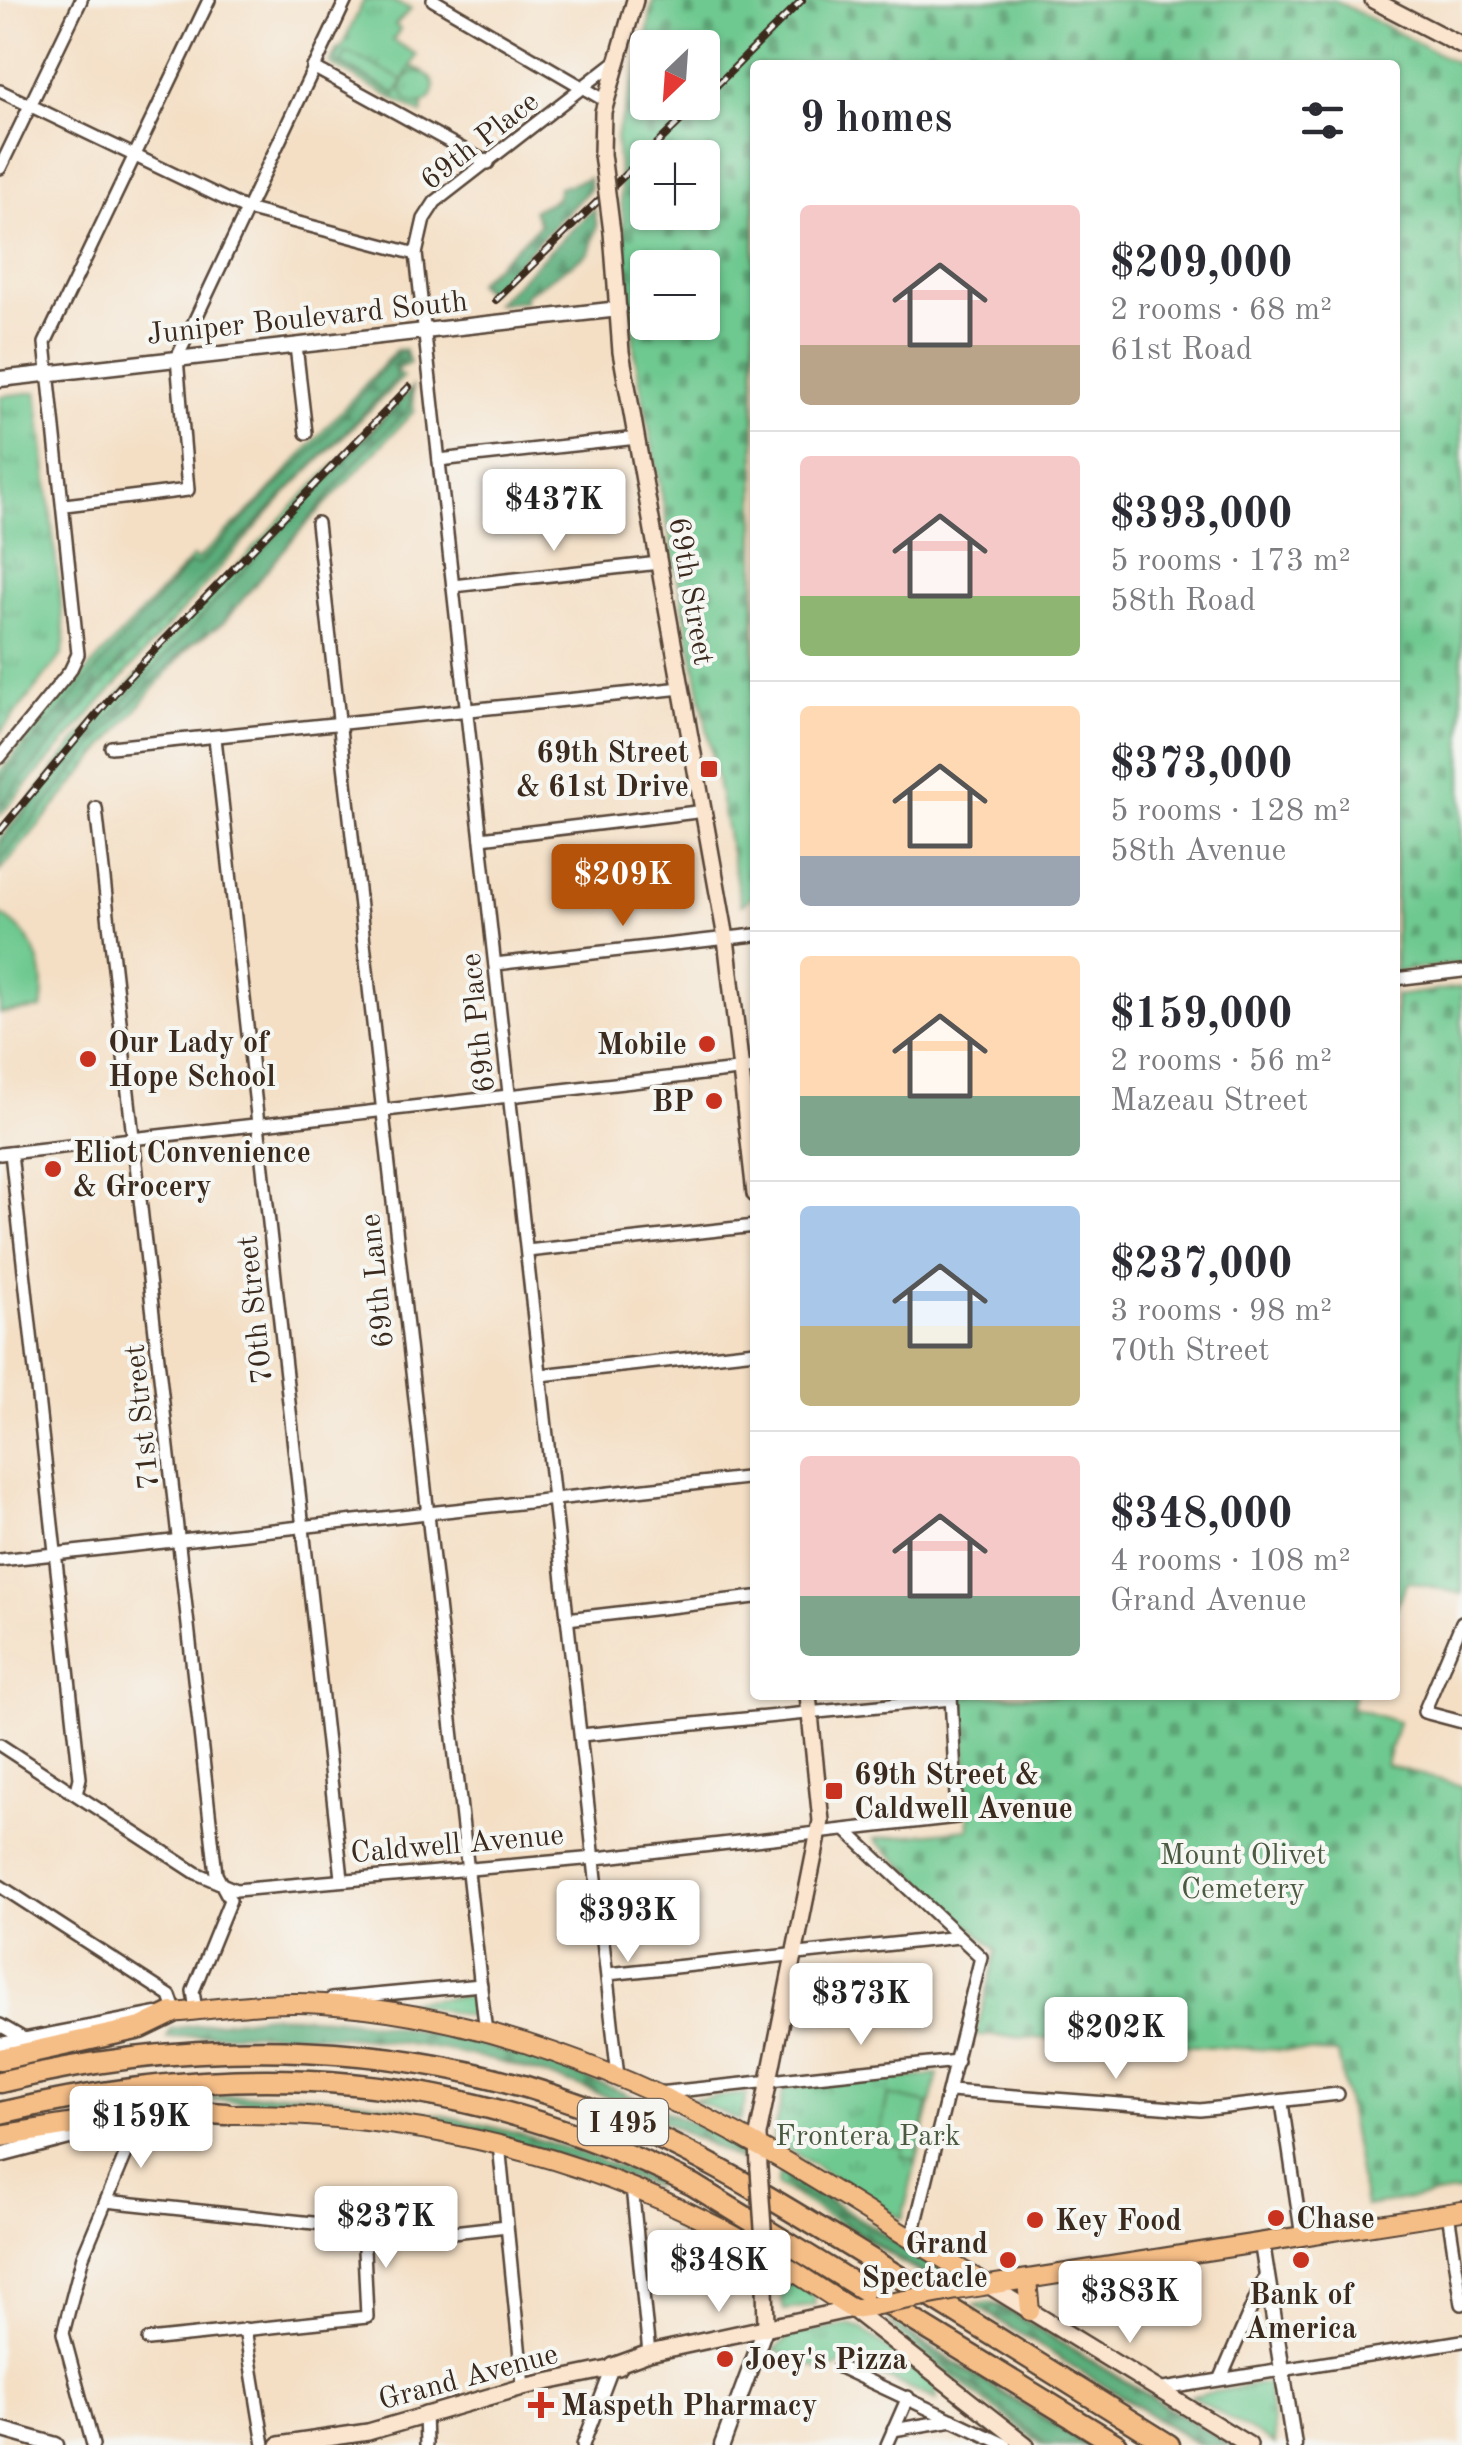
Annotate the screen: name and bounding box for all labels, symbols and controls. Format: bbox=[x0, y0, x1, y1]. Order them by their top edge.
north arrow bbox=[630, 30, 720, 120]
map controls bbox=[630, 30, 720, 340]
street label: 69th Place bbox=[416, 87, 545, 197]
icon: filters bbox=[1295, 93, 1350, 148]
text: 9 homes bbox=[800, 99, 952, 141]
button: + bbox=[630, 140, 720, 230]
text: $209,000 bbox=[1110, 244, 1292, 286]
icon: home bbox=[880, 245, 1000, 365]
button: − bbox=[630, 250, 720, 340]
street label: Juniper Boulevard South bbox=[145, 287, 469, 351]
text: 2 rooms · 68 m² bbox=[1110, 295, 1332, 327]
text: 61st Road bbox=[1110, 335, 1252, 367]
pin: $437K bbox=[484, 469, 624, 554]
text: $437K bbox=[505, 485, 603, 517]
text: $393,000 bbox=[1110, 495, 1292, 537]
icon: home bbox=[880, 496, 1000, 616]
street label: 69th Street bbox=[662, 515, 718, 668]
text: 5 rooms · 173 m² bbox=[1110, 546, 1351, 578]
text: 58th Road bbox=[1110, 586, 1256, 618]
place label: 69th Street & 61st Drive bbox=[516, 739, 689, 803]
text: $373,000 bbox=[1110, 745, 1292, 787]
icon: home bbox=[880, 746, 1000, 866]
marker: 69th Street & 61st Drive bbox=[698, 758, 720, 780]
text: 5 rooms · 128 m² bbox=[1110, 796, 1351, 828]
text: 58th Avenue bbox=[1110, 836, 1286, 868]
pin: $209K bbox=[553, 844, 693, 929]
text: $209K bbox=[574, 860, 672, 892]
street label: 69th Place bbox=[457, 951, 501, 1094]
text: $159,000 bbox=[1110, 995, 1292, 1037]
icon: home bbox=[880, 996, 1000, 1116]
place label: Our Lady of Hope School bbox=[108, 1029, 276, 1093]
place label: Mobile bbox=[597, 1031, 687, 1061]
marker: Mobile bbox=[696, 1033, 718, 1055]
text: 2 rooms · 56 m² bbox=[1110, 1046, 1332, 1078]
marker: Our Lady of Hope School bbox=[77, 1048, 99, 1070]
text: Mazeau Street bbox=[1110, 1086, 1308, 1118]
place label: BP bbox=[652, 1088, 694, 1118]
marker: BP bbox=[703, 1090, 725, 1112]
place label: Eliot Convenience & Grocery bbox=[73, 1139, 311, 1203]
marker: Eliot Convenience & Grocery bbox=[42, 1158, 64, 1180]
street label: 69th Lane bbox=[356, 1212, 400, 1349]
street label: 70th Street bbox=[233, 1234, 279, 1386]
text: $237,000 bbox=[1110, 1245, 1292, 1287]
icon: home bbox=[880, 1246, 1000, 1366]
text: 3 rooms · 98 m² bbox=[1110, 1296, 1332, 1328]
text: 70th Street bbox=[1110, 1336, 1270, 1368]
street label: 71st Street bbox=[120, 1343, 166, 1491]
text: $348,000 bbox=[1110, 1495, 1292, 1537]
icon: home bbox=[880, 1496, 1000, 1616]
text: 4 rooms · 108 m² bbox=[1110, 1546, 1351, 1578]
text: Grand Avenue bbox=[1110, 1586, 1307, 1618]
place label: 69th Street & Caldwell Avenue bbox=[854, 1761, 1073, 1825]
marker: 69th Street & Caldwell Avenue bbox=[823, 1780, 845, 1802]
street label: Caldwell Avenue bbox=[349, 1821, 565, 1869]
park label: Mount Olivet Cemetery bbox=[1159, 1841, 1327, 1905]
pin: $393K bbox=[558, 1880, 698, 1965]
text: $393K bbox=[579, 1896, 677, 1928]
pin: $373K bbox=[791, 1963, 931, 2048]
text: $373K bbox=[812, 1979, 910, 2011]
pin: $202K bbox=[1046, 1997, 1186, 2082]
text: $202K bbox=[1067, 2013, 1165, 2045]
pin: $159K bbox=[71, 2086, 211, 2171]
road number: I 495 bbox=[578, 2099, 668, 2145]
text: $159K bbox=[92, 2102, 190, 2134]
park label: Frontera Park bbox=[775, 2122, 961, 2152]
pin: $237K bbox=[316, 2186, 456, 2271]
text: $237K bbox=[337, 2202, 435, 2234]
place label: Chase bbox=[1296, 2205, 1375, 2235]
place label: Key Food bbox=[1055, 2207, 1182, 2237]
marker: Chase bbox=[1265, 2207, 1287, 2229]
marker: Key Food bbox=[1024, 2209, 1046, 2231]
pin: $348K bbox=[649, 2230, 789, 2315]
place label: Grand Spectacle bbox=[861, 2230, 988, 2294]
text: $348K bbox=[670, 2246, 768, 2278]
marker: Grand Spectacle bbox=[997, 2249, 1019, 2271]
marker: Bank of America bbox=[1290, 2249, 1312, 2271]
pin: $383K bbox=[1060, 2261, 1200, 2346]
text: $383K bbox=[1081, 2277, 1179, 2309]
place label: Bank of America bbox=[1245, 2281, 1357, 2345]
street label: Grand Avenue bbox=[376, 2340, 561, 2416]
place label: Joey's Pizza bbox=[745, 2346, 907, 2376]
marker: Joey's Pizza bbox=[714, 2348, 736, 2370]
place label: Maspeth Pharmacy bbox=[561, 2392, 818, 2422]
marker: Maspeth Pharmacy bbox=[530, 2394, 552, 2416]

